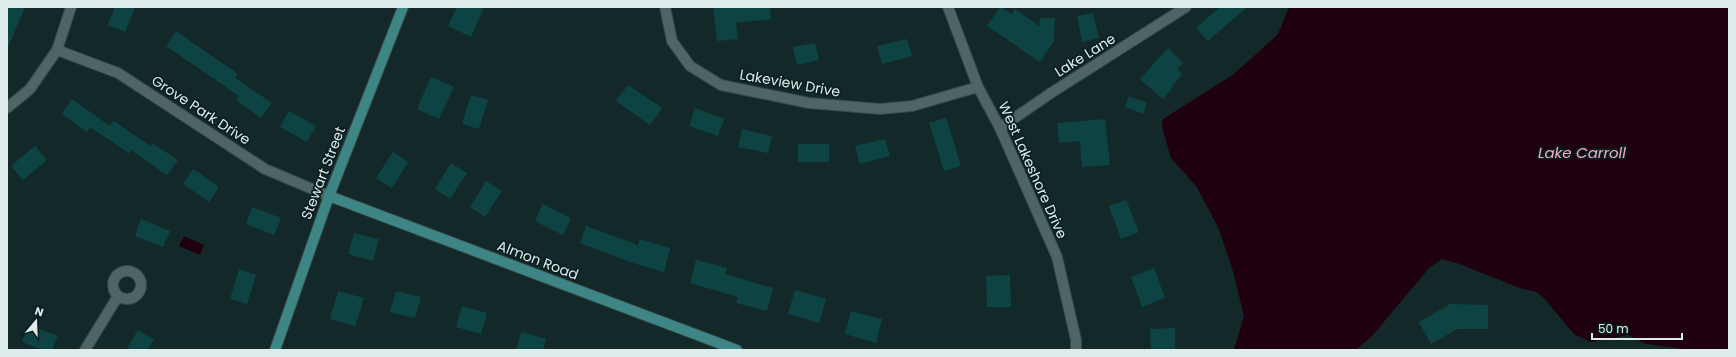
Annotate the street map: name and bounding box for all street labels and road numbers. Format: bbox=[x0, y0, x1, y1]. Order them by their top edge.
street label: Lake Lane bbox=[1051, 28, 1120, 82]
street label: Lakeview Drive bbox=[738, 64, 842, 102]
street label: Grove Park Drive bbox=[148, 71, 255, 150]
street label: West Lakeshore Drive bbox=[994, 98, 1072, 242]
street label: Stewart Street bbox=[296, 124, 350, 222]
street label: Almon Road bbox=[495, 235, 581, 285]

